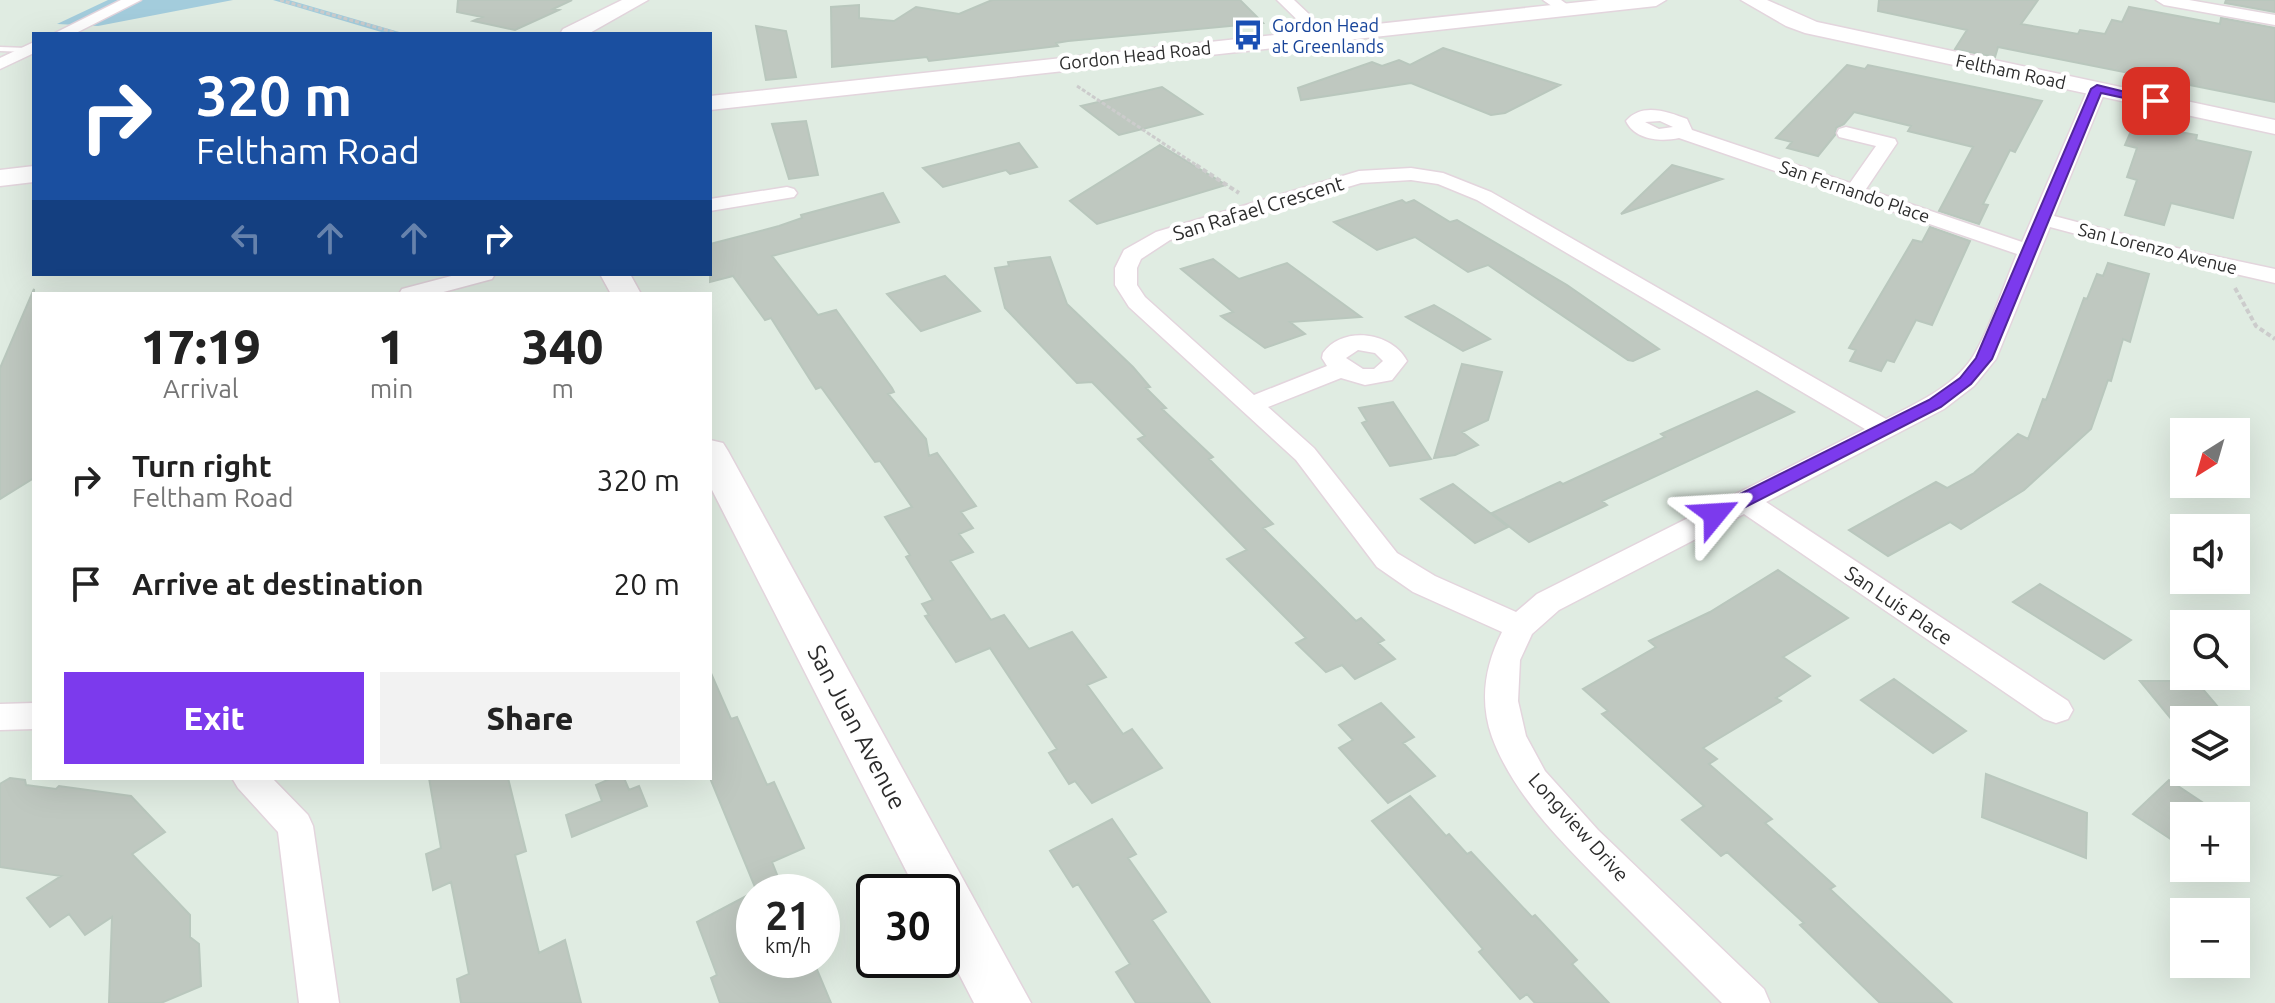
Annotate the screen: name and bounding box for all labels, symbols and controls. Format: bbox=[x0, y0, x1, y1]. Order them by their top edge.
place label: Gordon Head at Greenlands bbox=[1272, 15, 1384, 56]
bus stop icon: Gordon Head at Greenlands bbox=[1231, 18, 1265, 52]
street label: Gordon Head Road bbox=[1058, 37, 1212, 73]
street label: Feltham Road bbox=[1954, 50, 2068, 92]
icon: right bbox=[64, 64, 168, 168]
text: 320 m bbox=[196, 64, 352, 127]
pin bbox=[2122, 67, 2190, 135]
icon: arrive bbox=[2134, 79, 2178, 123]
text: Feltham Road bbox=[196, 130, 420, 171]
street label: San Fernando Place bbox=[1777, 156, 1933, 226]
street label: San Rafael Crescent bbox=[1170, 171, 1346, 245]
icon: left bbox=[224, 216, 268, 260]
icon: ahead bbox=[308, 216, 352, 260]
icon: ahead bbox=[392, 216, 436, 260]
icon: right bbox=[476, 216, 520, 260]
street label: San Lorenzo Avenue bbox=[2076, 219, 2240, 277]
text: 17:19 bbox=[141, 319, 261, 373]
text: 1 bbox=[378, 319, 405, 373]
text: 340 bbox=[522, 319, 603, 373]
text: Arrival bbox=[163, 374, 239, 403]
text: min bbox=[370, 374, 413, 403]
text: m bbox=[551, 374, 574, 403]
north arrow bbox=[2170, 418, 2250, 498]
map controls bbox=[2170, 418, 2250, 978]
text: Turn right bbox=[132, 449, 272, 483]
icon: right bbox=[64, 458, 108, 502]
text: 320 m bbox=[596, 463, 680, 497]
position arrow bbox=[1673, 472, 1757, 556]
text: Feltham Road bbox=[132, 483, 294, 512]
button: sound bbox=[2170, 514, 2250, 594]
street label: San Luis Place bbox=[1841, 561, 1957, 649]
icon: arrive bbox=[64, 562, 108, 606]
text: Arrive at destination bbox=[132, 567, 424, 601]
text: 20 m bbox=[613, 567, 680, 601]
button: search bbox=[2170, 610, 2250, 690]
street label: San Juan Avenue bbox=[802, 640, 912, 814]
button: Exit bbox=[64, 672, 364, 764]
button: Share bbox=[380, 672, 680, 764]
button: layers bbox=[2170, 706, 2250, 786]
street label: Longview Drive bbox=[1524, 768, 1634, 886]
button: + bbox=[2170, 802, 2250, 882]
speed limit sign: 30 bbox=[856, 874, 960, 978]
text: 21 bbox=[765, 893, 811, 938]
button: − bbox=[2170, 898, 2250, 978]
text: km/h bbox=[765, 934, 811, 957]

